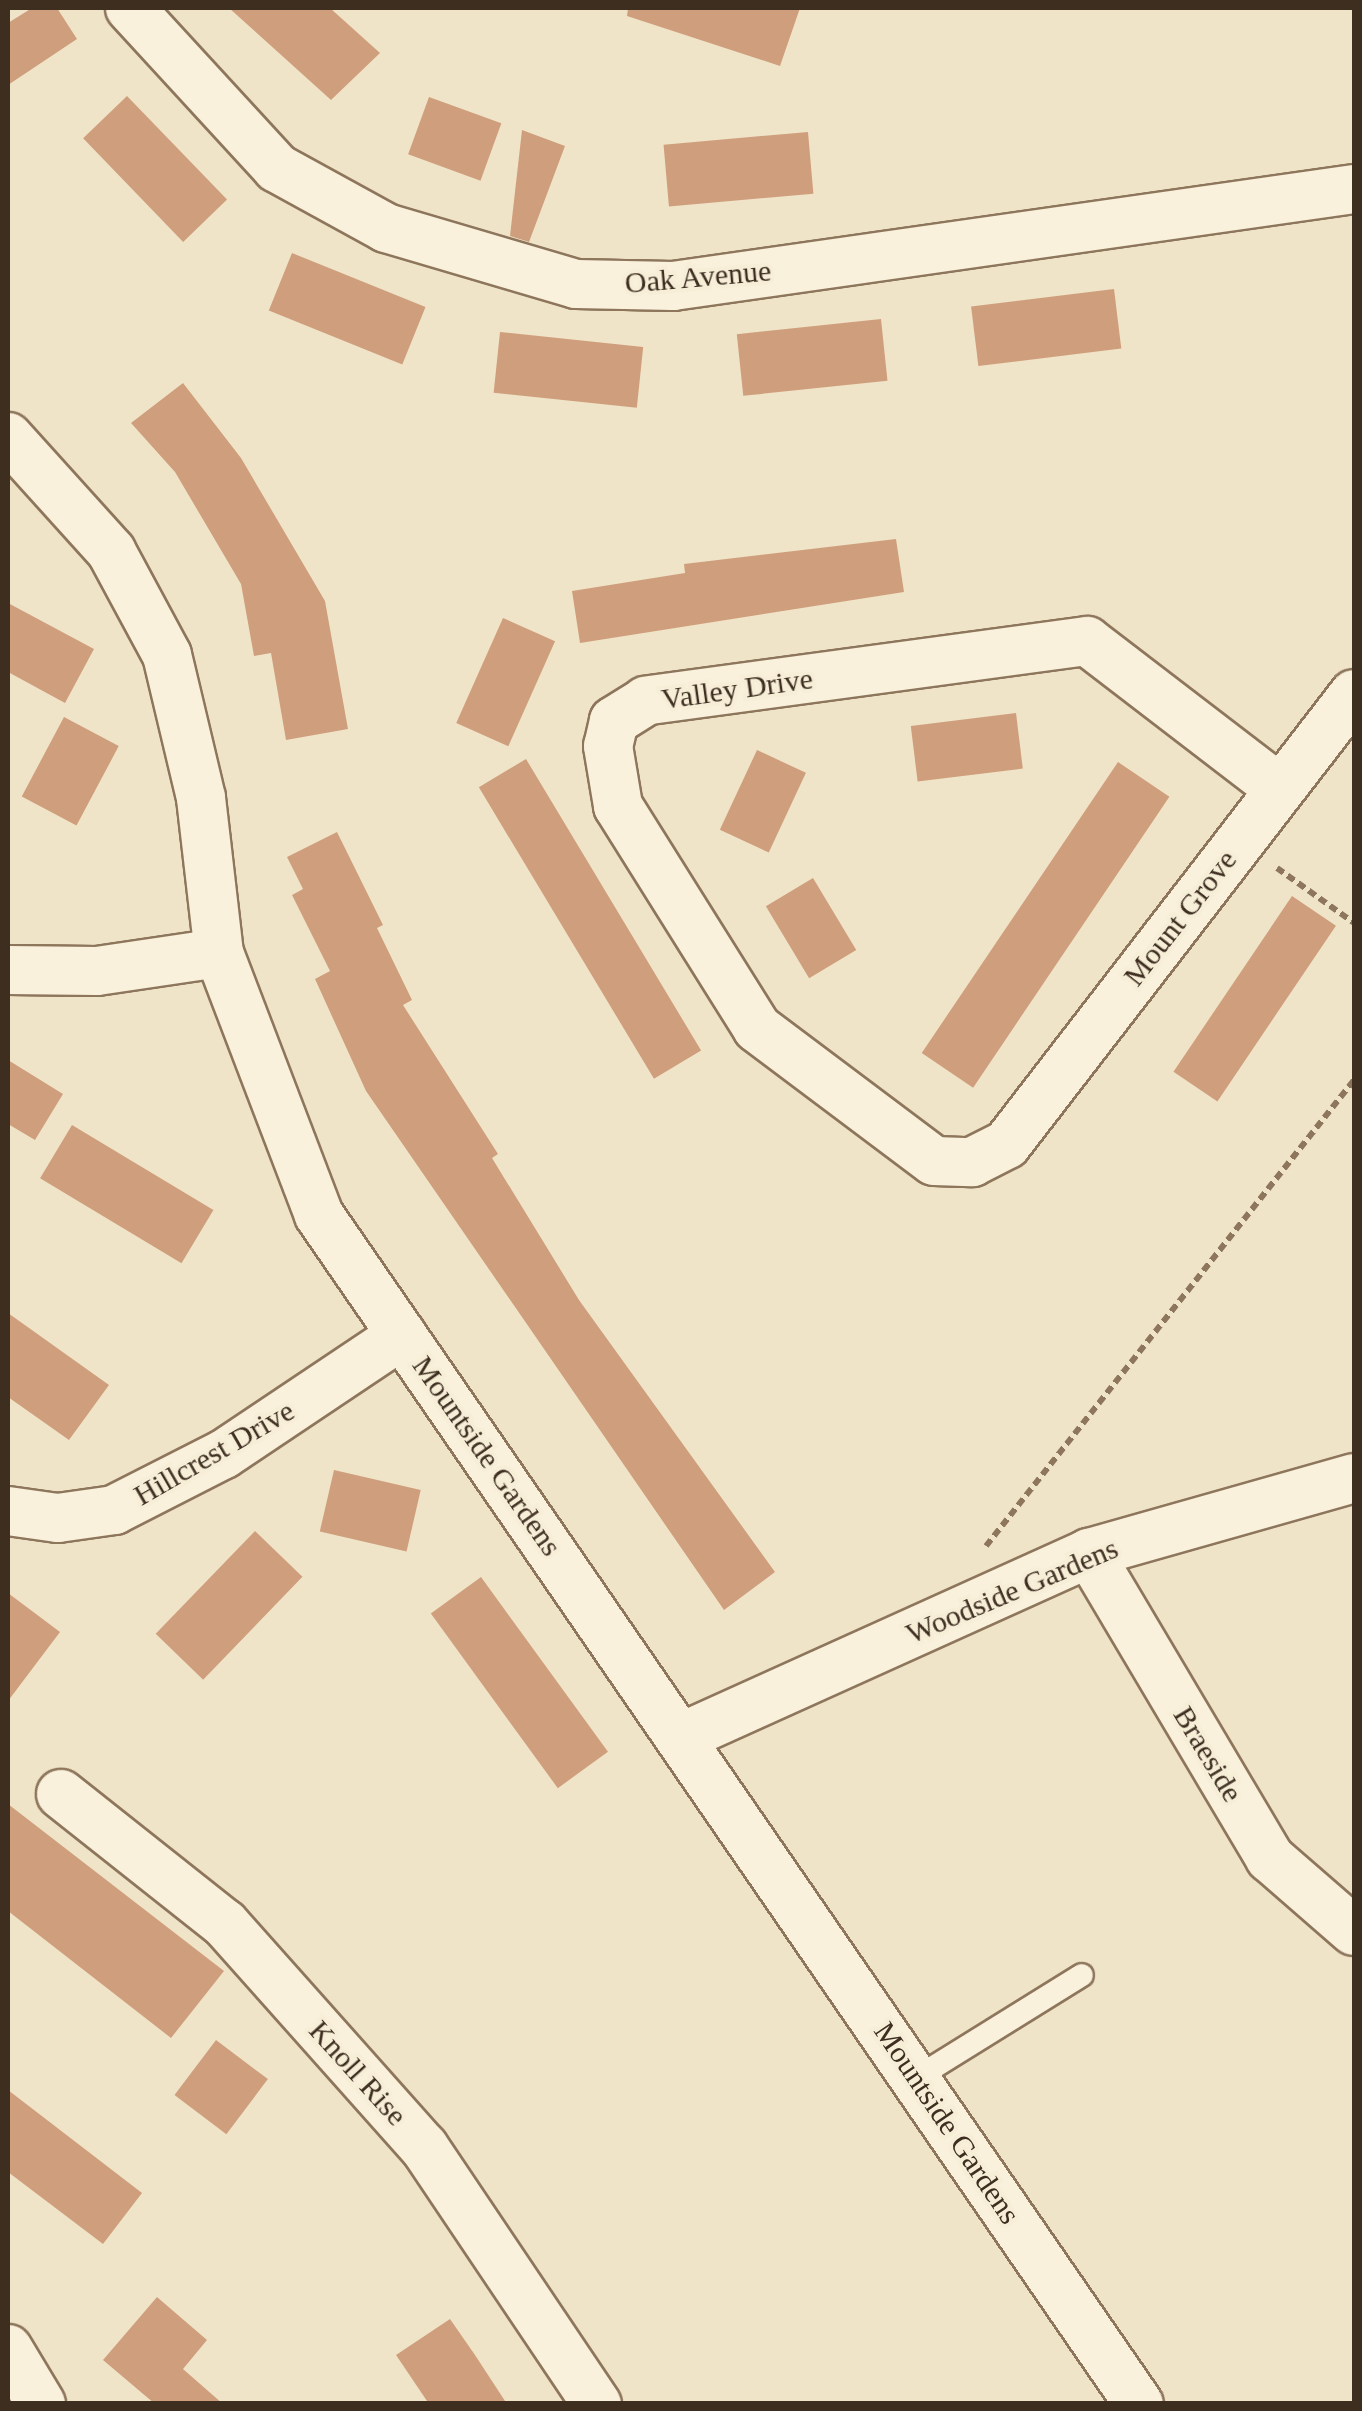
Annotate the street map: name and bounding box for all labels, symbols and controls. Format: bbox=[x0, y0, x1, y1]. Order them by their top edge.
street label: Oak Avenue bbox=[622, 253, 774, 301]
street label: Valley Drive bbox=[659, 661, 815, 717]
street label: Mount Grove bbox=[1116, 843, 1244, 993]
street label: Mountside Gardens bbox=[405, 1349, 569, 1563]
street label: Hillcrest Drive bbox=[127, 1393, 301, 1513]
street label: Woodside Gardens bbox=[901, 1530, 1123, 1652]
street label: Braeside bbox=[1166, 1700, 1250, 1808]
street label: Knoll Rise bbox=[301, 2013, 415, 2133]
street label: Mountside Gardens bbox=[866, 2015, 1028, 2231]

